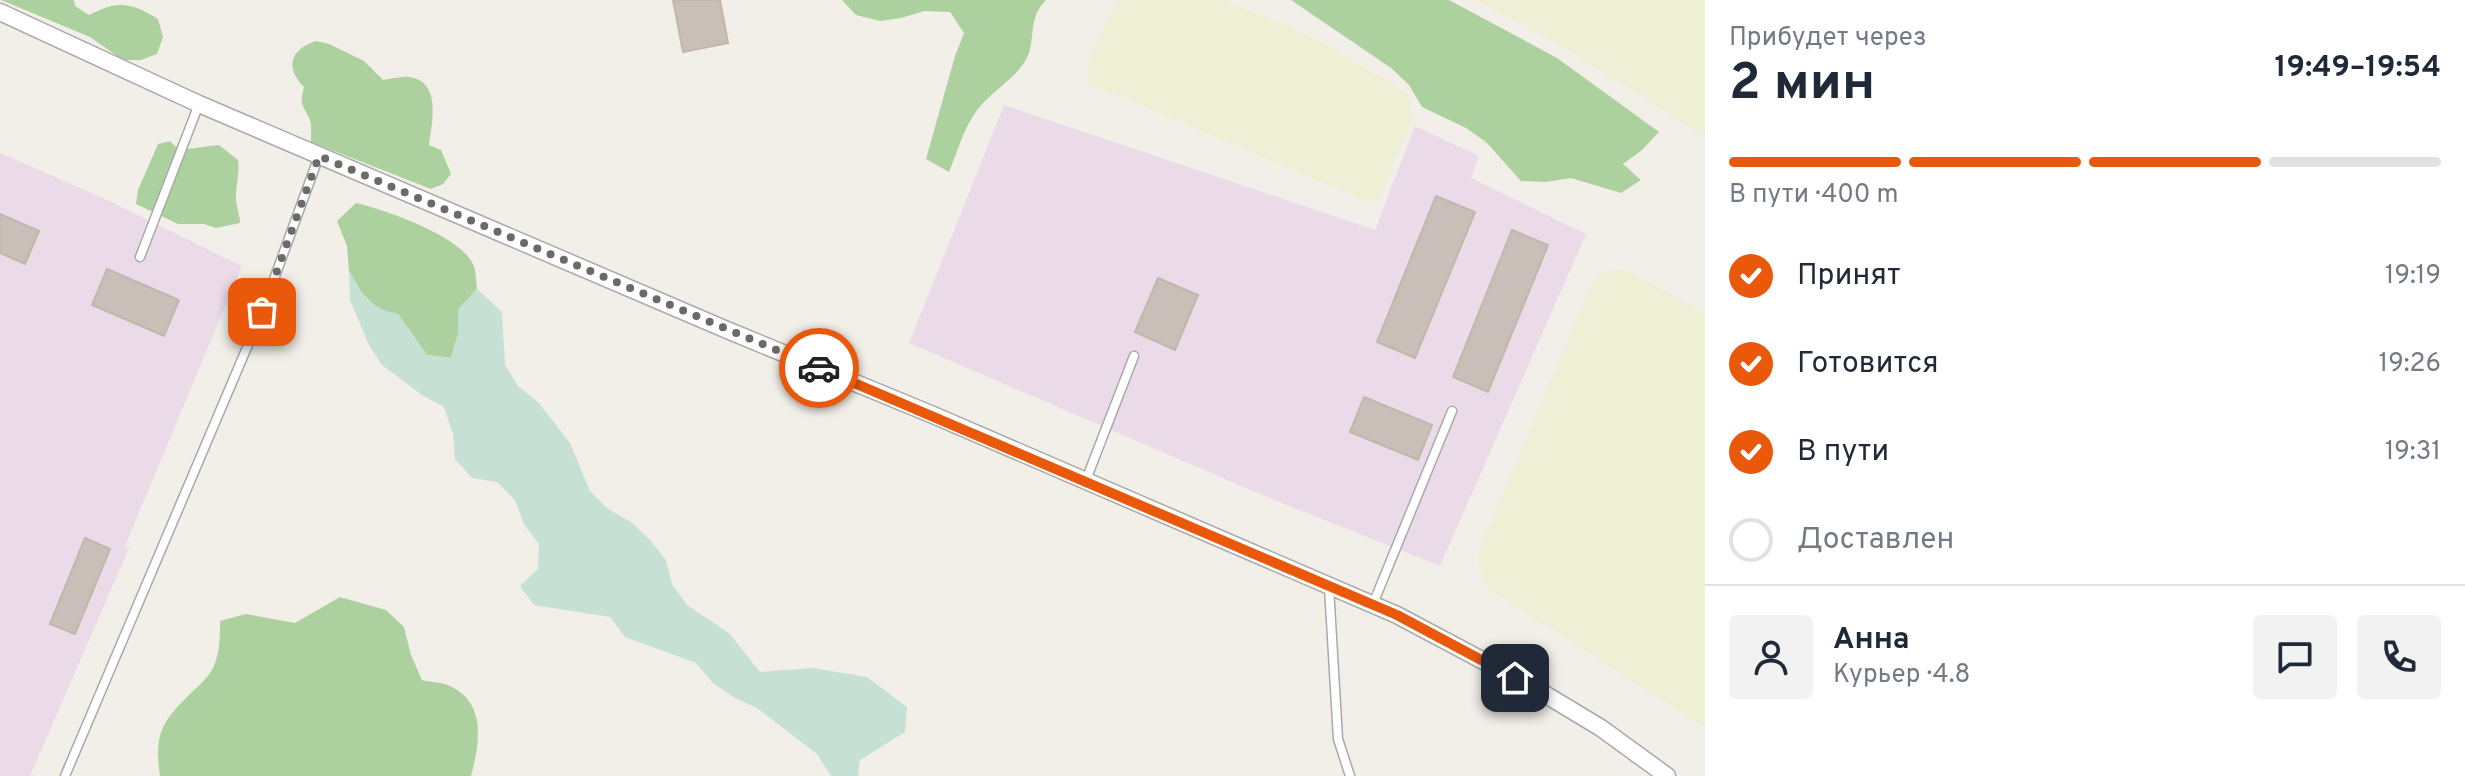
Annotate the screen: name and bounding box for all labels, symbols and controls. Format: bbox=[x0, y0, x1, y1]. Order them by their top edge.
text: Прибудет через bbox=[1729, 22, 1927, 55]
text: 19:49–19:54 bbox=[2275, 50, 2441, 87]
text: 2 мин bbox=[1729, 52, 1875, 118]
text: В пути · 400 m bbox=[1729, 179, 1899, 212]
icon: check bbox=[1729, 254, 1773, 298]
text: Принят bbox=[1797, 258, 1901, 295]
text: 19:19 bbox=[2385, 260, 2441, 293]
pin bbox=[228, 278, 296, 346]
icon: bag bbox=[240, 290, 284, 334]
courier bbox=[779, 328, 859, 408]
icon: check bbox=[1729, 342, 1773, 386]
icon: car bbox=[797, 346, 841, 390]
text: Готовится bbox=[1797, 346, 1939, 383]
text: 19:26 bbox=[2378, 348, 2441, 381]
icon: check bbox=[1729, 430, 1773, 474]
text: В пути bbox=[1797, 434, 1889, 471]
text: 19:31 bbox=[2385, 436, 2441, 469]
text: Доставлен bbox=[1797, 522, 1954, 559]
button: person bbox=[1729, 615, 1813, 699]
button: chat bbox=[2253, 615, 2337, 699]
button: phone bbox=[2357, 615, 2441, 699]
text: Анна bbox=[1833, 622, 1910, 659]
pin bbox=[1481, 644, 1549, 712]
icon: home bbox=[1493, 656, 1537, 700]
text: Курьер · 4.8 bbox=[1833, 659, 1970, 692]

